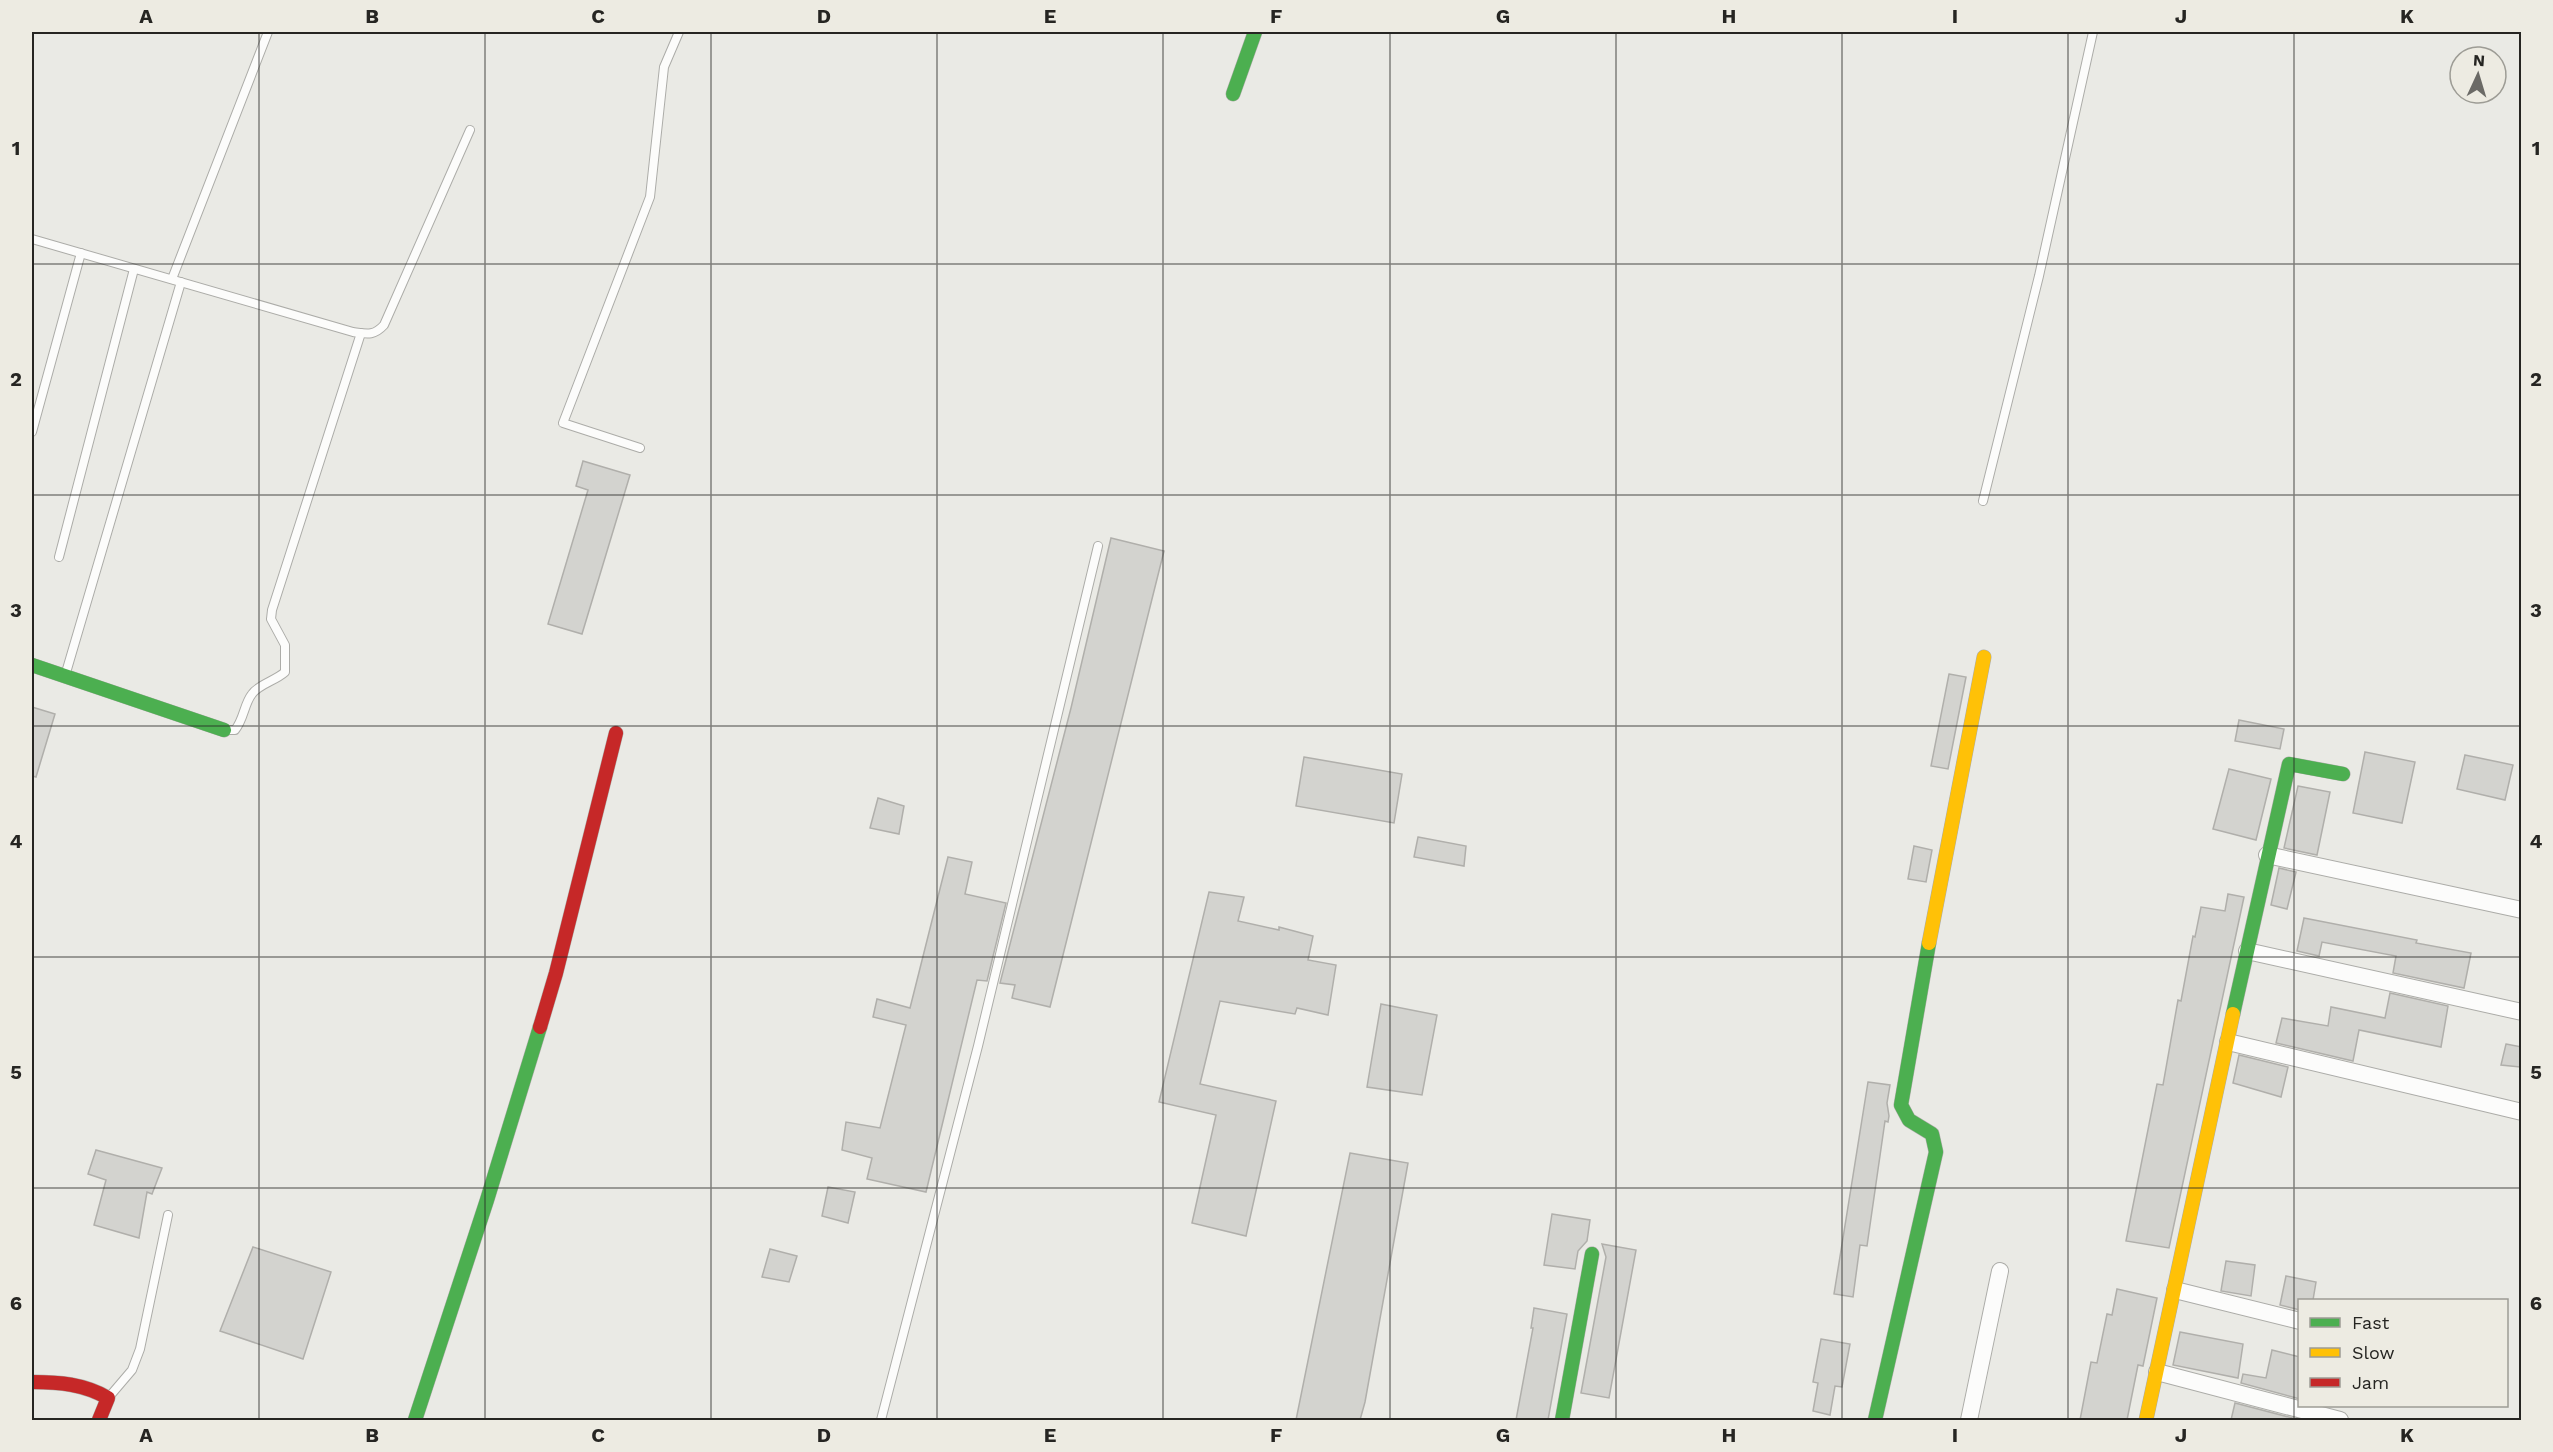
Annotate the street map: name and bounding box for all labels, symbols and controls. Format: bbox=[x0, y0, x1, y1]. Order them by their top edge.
text: A bbox=[139, 4, 153, 28]
text: B bbox=[365, 4, 379, 28]
text: C bbox=[591, 4, 605, 28]
text: D bbox=[817, 4, 831, 28]
text: E bbox=[1044, 4, 1056, 28]
text: F bbox=[1270, 4, 1282, 28]
text: G bbox=[1496, 4, 1510, 28]
text: H bbox=[1722, 4, 1736, 28]
text: I bbox=[1952, 4, 1958, 28]
text: J bbox=[2175, 4, 2187, 28]
text: K bbox=[2400, 4, 2414, 28]
north arrow bbox=[2448, 45, 2508, 105]
text: N bbox=[2472, 51, 2486, 70]
text: 1 bbox=[12, 136, 20, 160]
text: 1 bbox=[2532, 136, 2540, 160]
text: 2 bbox=[10, 367, 22, 391]
text: 2 bbox=[2530, 367, 2542, 391]
text: 3 bbox=[10, 598, 22, 622]
text: 3 bbox=[2530, 598, 2542, 622]
text: 4 bbox=[10, 829, 23, 853]
text: 4 bbox=[2530, 829, 2543, 853]
text: 5 bbox=[10, 1060, 22, 1084]
text: 5 bbox=[2530, 1060, 2542, 1084]
text: 6 bbox=[10, 1291, 22, 1315]
text: 6 bbox=[2530, 1291, 2542, 1315]
legend bbox=[2298, 1299, 2508, 1407]
text: Fast bbox=[2352, 1312, 2390, 1333]
text: Slow bbox=[2352, 1342, 2395, 1363]
text: Jam bbox=[2352, 1372, 2389, 1393]
text: A bbox=[139, 1423, 153, 1447]
text: B bbox=[365, 1423, 379, 1447]
text: C bbox=[591, 1423, 605, 1447]
text: D bbox=[817, 1423, 831, 1447]
text: E bbox=[1044, 1423, 1056, 1447]
text: F bbox=[1270, 1423, 1282, 1447]
text: G bbox=[1496, 1423, 1510, 1447]
text: H bbox=[1722, 1423, 1736, 1447]
text: I bbox=[1952, 1423, 1958, 1447]
text: J bbox=[2175, 1423, 2187, 1447]
text: K bbox=[2400, 1423, 2414, 1447]

